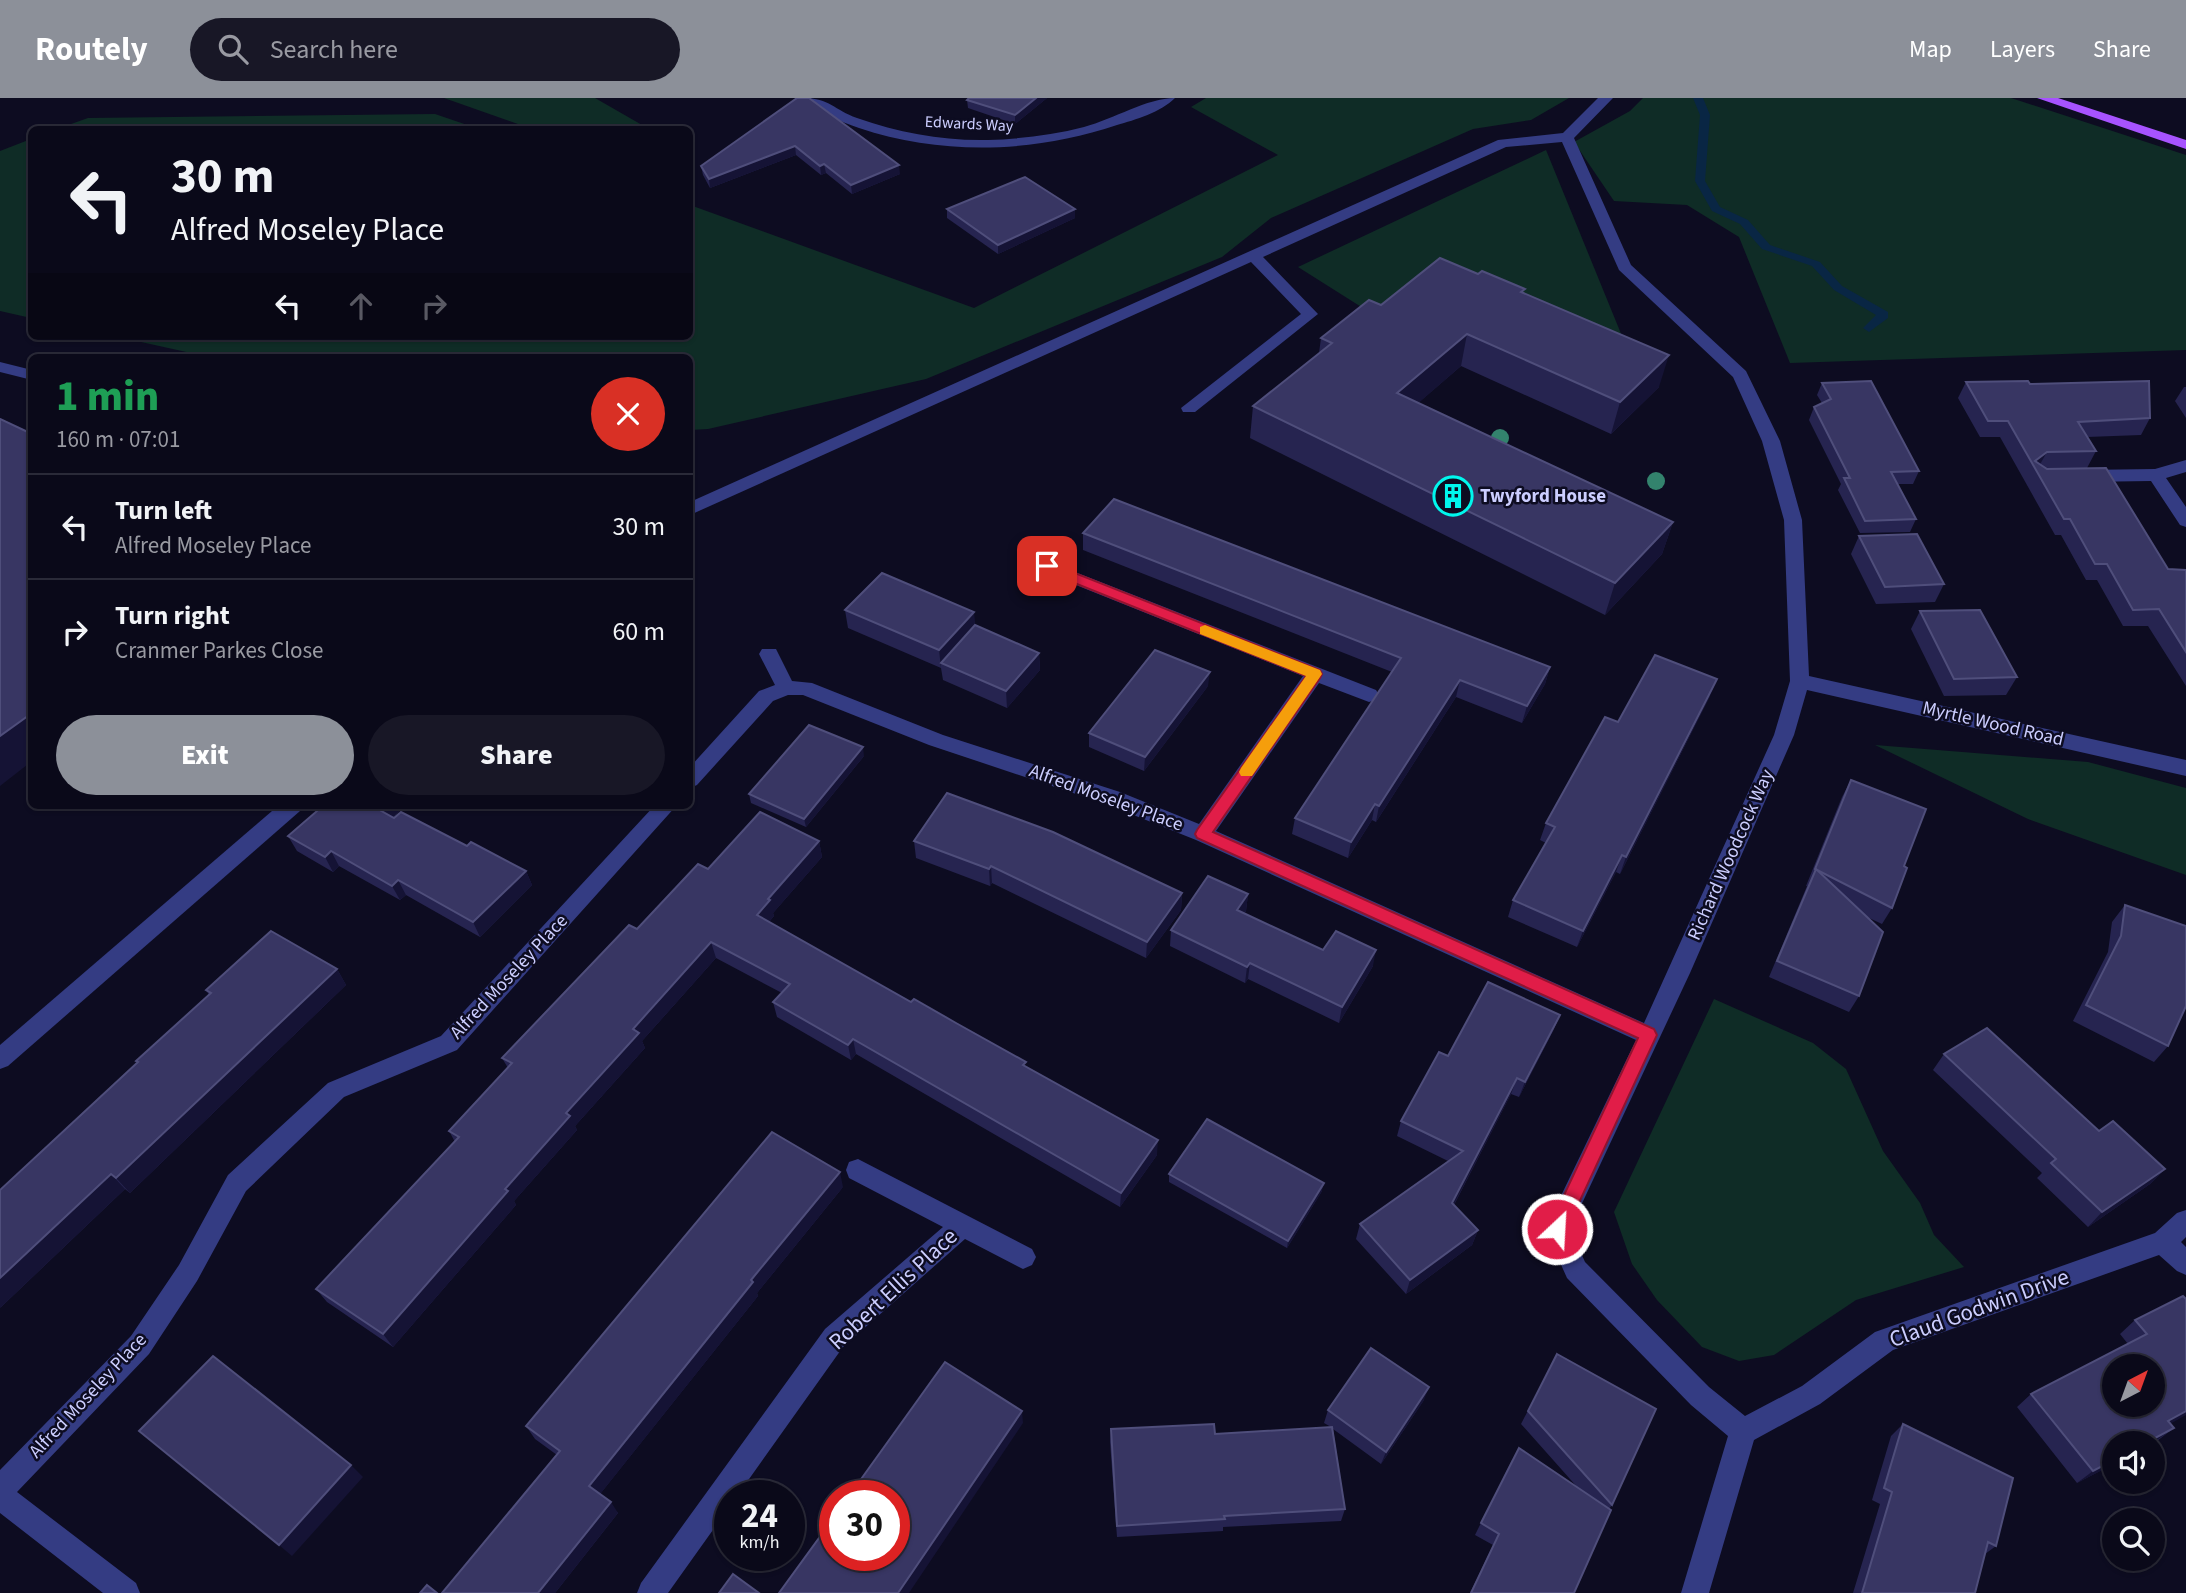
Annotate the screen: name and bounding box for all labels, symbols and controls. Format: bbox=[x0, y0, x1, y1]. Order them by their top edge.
search box bbox=[190, 18, 680, 81]
text: Routely bbox=[35, 26, 148, 73]
icon: search bbox=[214, 30, 252, 68]
text: Search here bbox=[270, 31, 398, 68]
text: Map bbox=[1909, 32, 1952, 67]
text: Layers bbox=[1990, 32, 2055, 67]
text: Share bbox=[2093, 32, 2151, 67]
street label: Edwards Way bbox=[924, 111, 1014, 137]
text: 30 m bbox=[171, 142, 275, 212]
icon: left bbox=[56, 154, 147, 245]
text: Alfred Moseley Place bbox=[171, 207, 444, 253]
icon: left bbox=[269, 287, 307, 325]
icon: ahead bbox=[342, 287, 380, 325]
icon: right bbox=[415, 287, 453, 325]
text: 1 min bbox=[56, 367, 159, 427]
button: close bbox=[591, 377, 665, 451]
text: 160 m · 07:01 bbox=[56, 423, 180, 456]
building icon: Twyford House bbox=[1432, 475, 1474, 517]
place label: Twyford House bbox=[1480, 483, 1606, 510]
text: Turn left bbox=[115, 492, 212, 529]
icon: left bbox=[56, 508, 94, 546]
text: 30 m bbox=[612, 508, 665, 545]
text: Alfred Moseley Place bbox=[115, 529, 311, 562]
pin bbox=[1017, 536, 1077, 596]
icon: arrive bbox=[1028, 547, 1066, 585]
text: Turn right bbox=[115, 597, 230, 634]
icon: right bbox=[56, 613, 94, 651]
text: 60 m bbox=[612, 613, 665, 650]
text: Cranmer Parkes Close bbox=[115, 634, 323, 667]
street label: Myrtle Wood Road bbox=[1920, 695, 2066, 753]
button: Exit bbox=[56, 715, 354, 795]
button: Share bbox=[368, 715, 665, 795]
street label: Alfred Moseley Place bbox=[1025, 758, 1187, 838]
street label: Richard Woodcock Way bbox=[1681, 765, 1781, 945]
street label: Alfred Moseley Place bbox=[444, 908, 574, 1046]
position arrow bbox=[1520, 1192, 1594, 1266]
street label: Robert Ellis Place bbox=[821, 1221, 965, 1357]
street label: Claud Godwin Drive bbox=[1884, 1260, 2074, 1356]
street label: Alfred Moseley Place bbox=[23, 1327, 153, 1465]
north arrow bbox=[2102, 1354, 2165, 1418]
map controls bbox=[2102, 1354, 2165, 1571]
button: sound bbox=[2102, 1431, 2165, 1494]
speed limit sign: 30 bbox=[819, 1480, 910, 1571]
text: 24 bbox=[741, 1491, 778, 1541]
button: search bbox=[2102, 1508, 2165, 1571]
text: km/h bbox=[740, 1530, 779, 1555]

